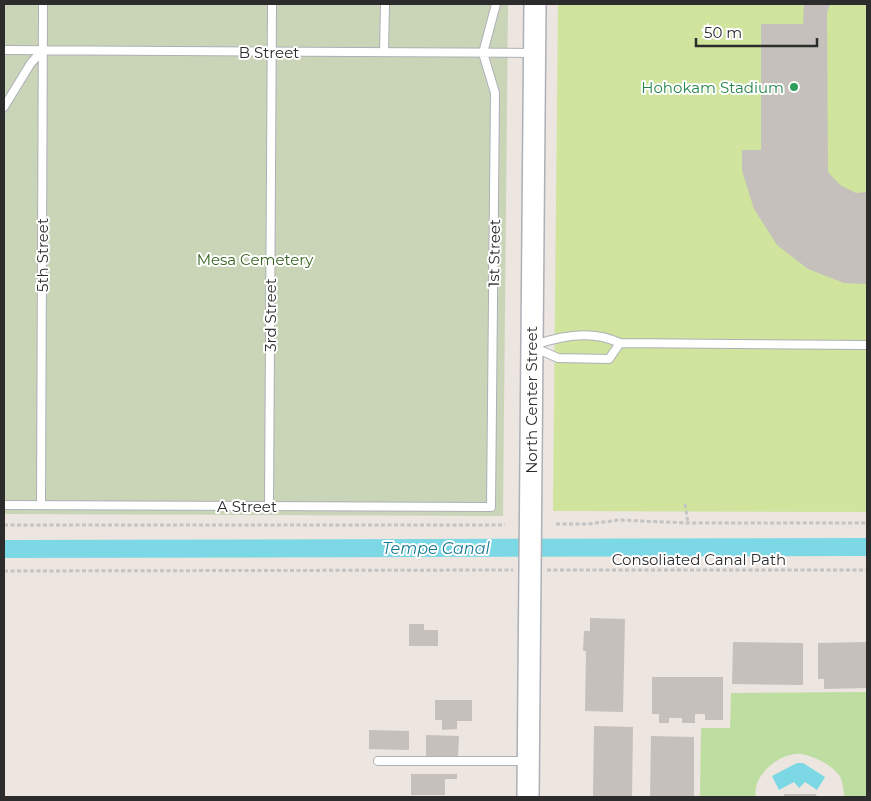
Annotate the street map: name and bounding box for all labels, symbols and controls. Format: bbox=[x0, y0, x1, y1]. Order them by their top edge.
scale bar bbox=[696, 15, 817, 47]
text: 50 m bbox=[704, 23, 742, 42]
street label: B Street bbox=[239, 43, 299, 62]
place label: Hohokam Stadium bbox=[641, 78, 784, 97]
marker: Hohokam Stadium bbox=[788, 81, 800, 93]
street label: 5th Street bbox=[33, 218, 52, 292]
street label: 1st Street bbox=[484, 219, 504, 287]
park label: Mesa Cemetery bbox=[197, 250, 314, 269]
street label: 3rd Street bbox=[261, 278, 280, 352]
street label: North Center Street bbox=[522, 326, 541, 474]
street label: A Street bbox=[217, 497, 277, 516]
water label: Tempe Canal bbox=[382, 539, 490, 558]
street label: Consoliated Canal Path bbox=[612, 550, 786, 569]

